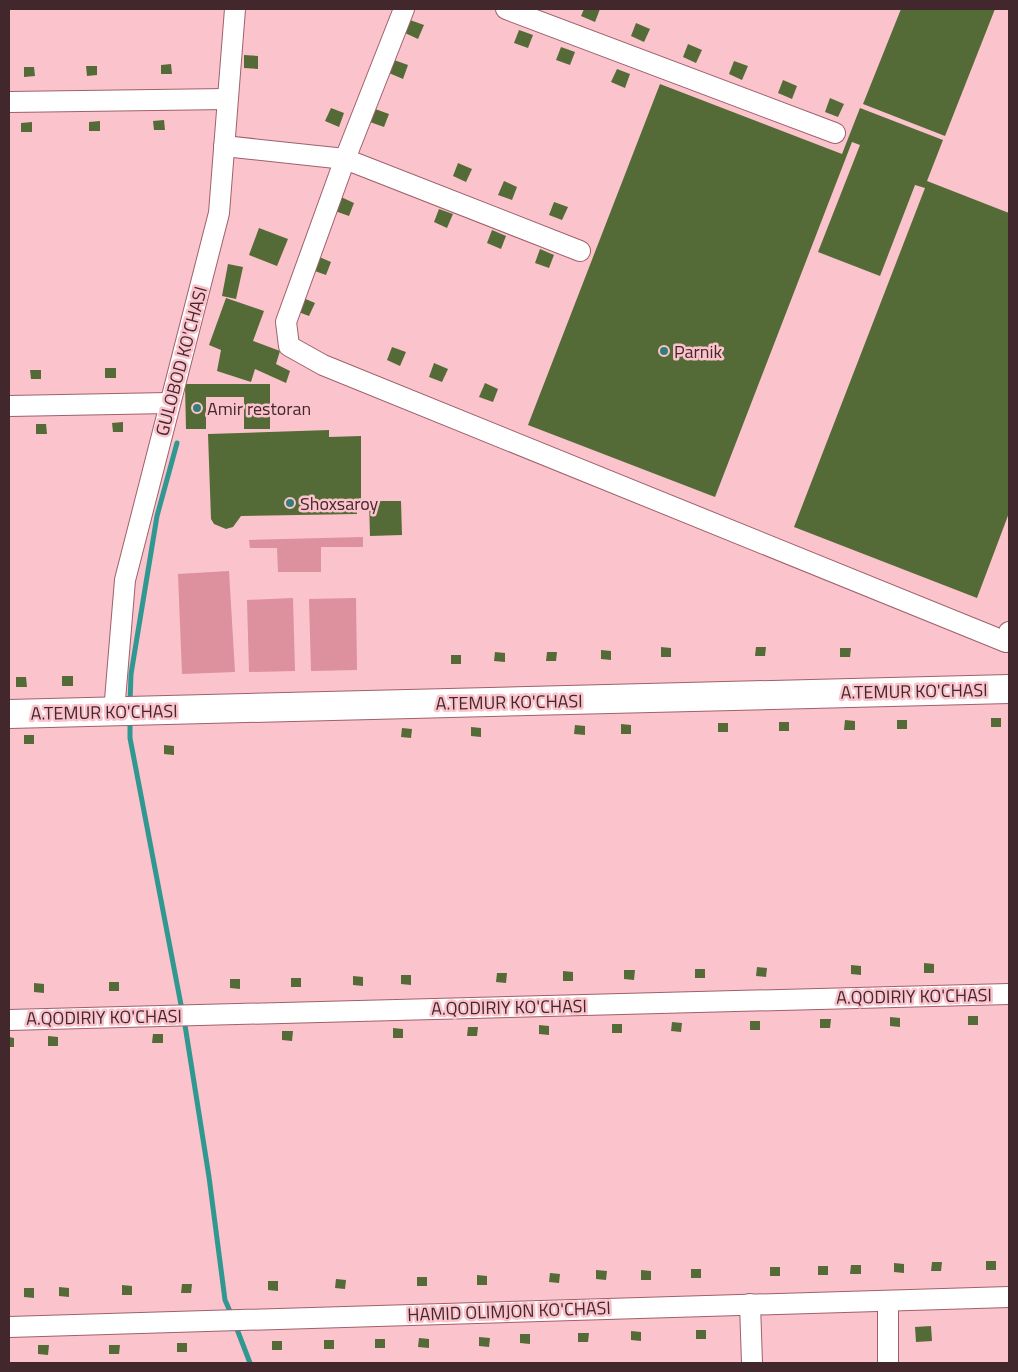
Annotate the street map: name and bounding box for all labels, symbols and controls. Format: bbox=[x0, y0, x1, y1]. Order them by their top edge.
street label: GULOBOD KO'CHASI bbox=[148, 283, 214, 439]
place label: Parnik bbox=[674, 338, 722, 365]
marker: Parnik bbox=[658, 345, 670, 357]
place label: Amir restoran bbox=[207, 395, 311, 422]
marker: Amir restoran bbox=[191, 402, 203, 414]
place label: Shoxsaroy bbox=[300, 490, 379, 517]
marker: Shoxsaroy bbox=[284, 497, 296, 509]
street label: A.TEMUR KO'CHASI bbox=[840, 676, 988, 706]
street label: A.TEMUR KO'CHASI bbox=[435, 687, 583, 717]
street label: A.TEMUR KO'CHASI bbox=[30, 697, 178, 727]
street label: A.QODIRIY KO'CHASI bbox=[836, 981, 992, 1011]
street label: A.QODIRIY KO'CHASI bbox=[431, 992, 587, 1022]
street label: A.QODIRIY KO'CHASI bbox=[26, 1002, 182, 1032]
street label: HAMID OLIMJON KO'CHASI bbox=[407, 1294, 611, 1328]

